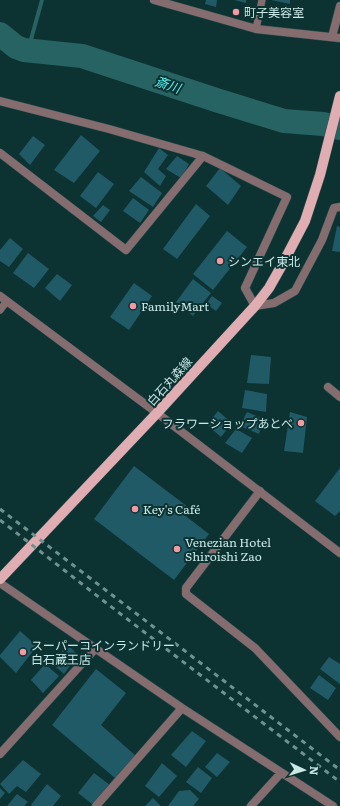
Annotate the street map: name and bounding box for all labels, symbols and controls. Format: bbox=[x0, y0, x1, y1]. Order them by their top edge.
place label: 町子美容室 bbox=[244, 3, 304, 21]
marker: 町子美容室 bbox=[231, 7, 241, 17]
water label: 斎川 bbox=[153, 71, 185, 98]
place label: シンエイ東北 bbox=[228, 252, 300, 270]
marker: シンエイ東北 bbox=[215, 256, 225, 266]
place label: FamilyMart bbox=[141, 297, 209, 315]
marker: FamilyMart bbox=[128, 301, 138, 311]
street label: 白石丸森線 bbox=[142, 353, 196, 409]
place label: フラワーショップあとべ bbox=[162, 414, 293, 432]
marker: フラワーショップあとべ bbox=[296, 418, 306, 428]
place label: Key's Café bbox=[143, 500, 201, 518]
marker: Key's Café bbox=[130, 504, 140, 514]
place label: Venezian Hotel Shiroishi Zao bbox=[185, 533, 271, 565]
marker: Venezian Hotel Shiroishi Zao bbox=[172, 544, 182, 554]
place label: スーパーコインランドリー 白石蔵王店 bbox=[31, 636, 175, 668]
marker: スーパーコインランドリー 白石蔵王店 bbox=[18, 647, 28, 657]
north arrow bbox=[284, 750, 324, 790]
text: N bbox=[307, 766, 323, 776]

